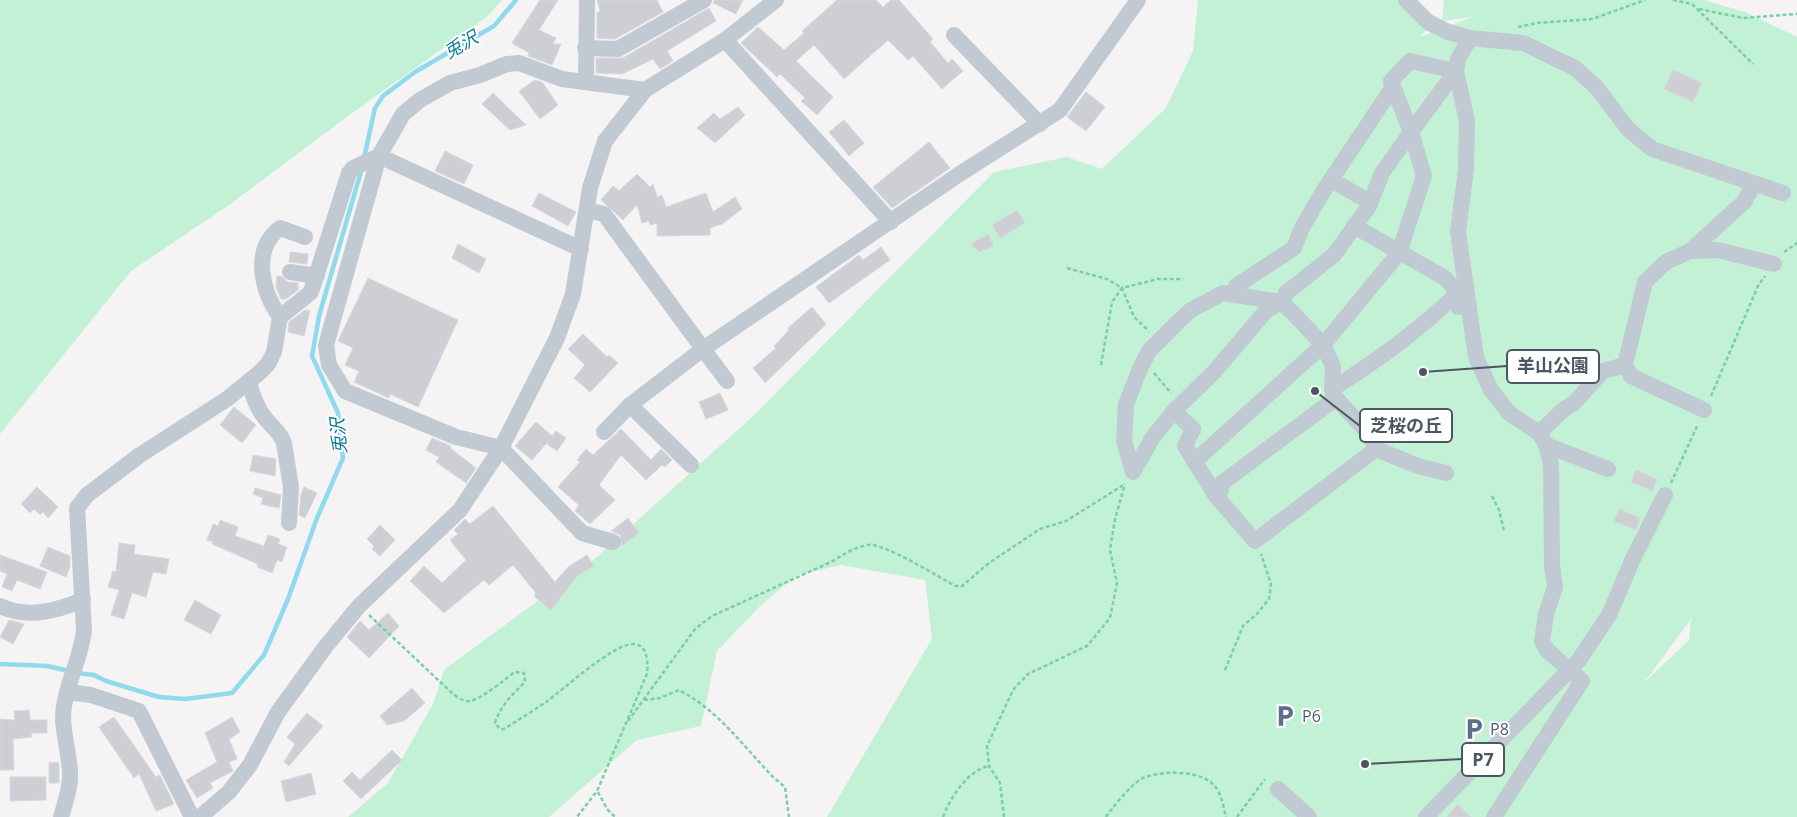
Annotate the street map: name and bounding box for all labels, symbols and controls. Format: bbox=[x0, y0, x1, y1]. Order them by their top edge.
water label: 兎沢 bbox=[439, 24, 484, 64]
callout: 羊山公園 bbox=[1507, 350, 1599, 383]
text: 羊山公園 bbox=[1517, 353, 1589, 377]
callout: 芝桜の丘 bbox=[1360, 409, 1452, 442]
text: 芝桜の丘 bbox=[1370, 413, 1442, 437]
water label: 兎沢 bbox=[324, 415, 352, 455]
parking icon: P6 bbox=[1272, 703, 1298, 729]
place label: P6 bbox=[1302, 705, 1321, 727]
parking icon: P8 bbox=[1461, 716, 1487, 742]
place label: P8 bbox=[1490, 718, 1509, 740]
callout: P7 bbox=[1462, 743, 1504, 776]
text: P7 bbox=[1472, 747, 1494, 771]

